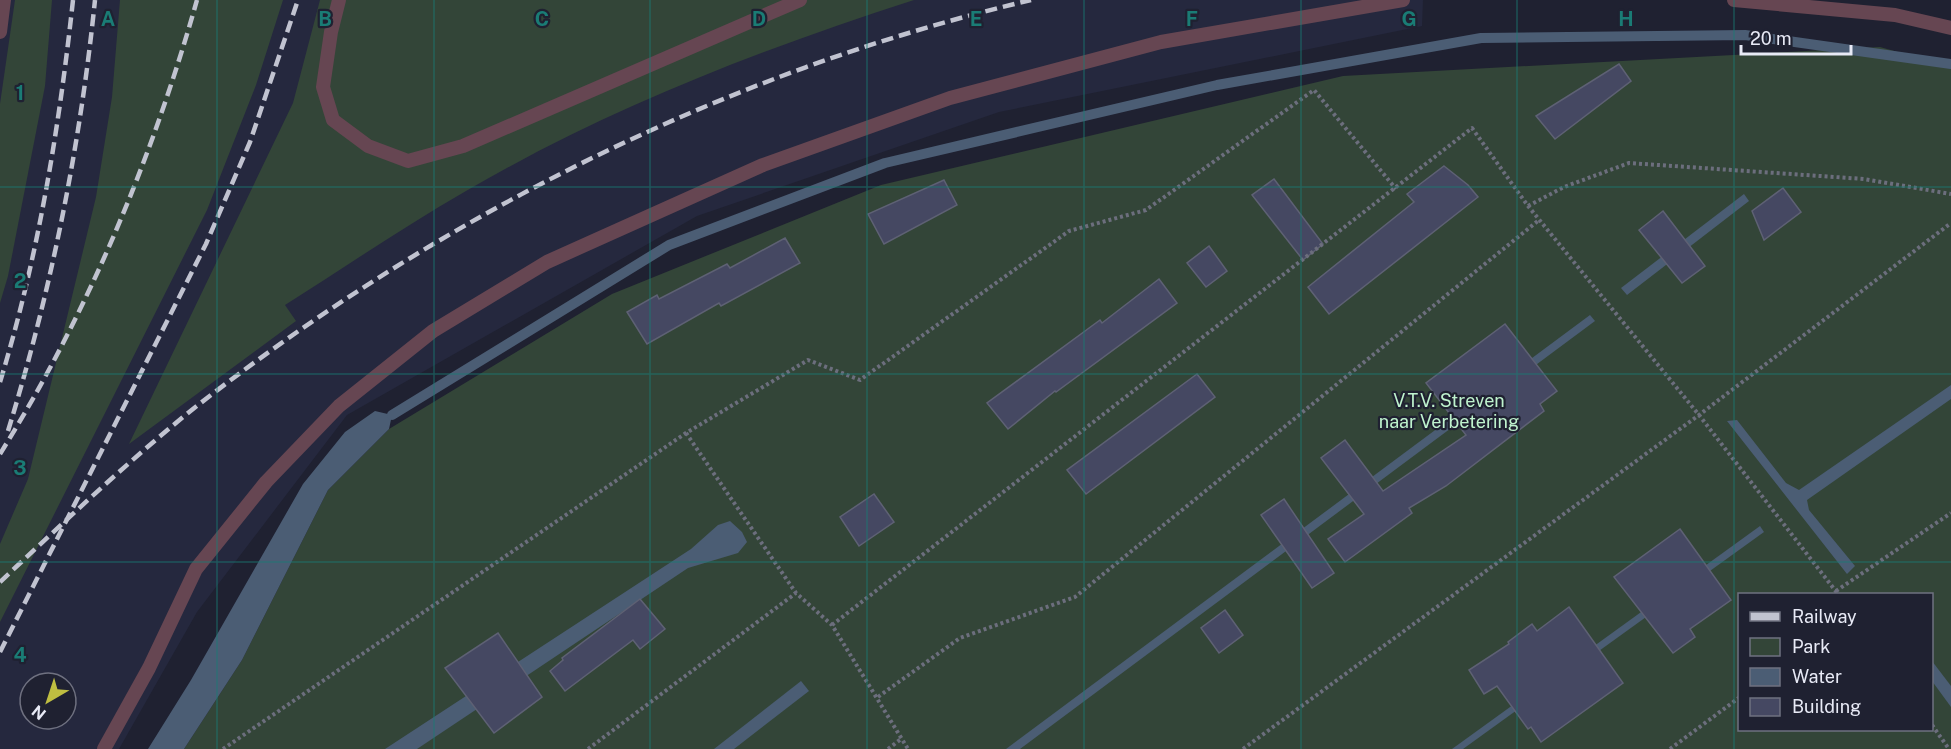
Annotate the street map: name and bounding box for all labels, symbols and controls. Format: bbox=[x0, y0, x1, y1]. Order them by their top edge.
text: A bbox=[101, 7, 115, 31]
text: B bbox=[318, 7, 332, 31]
text: C bbox=[535, 7, 549, 31]
text: D bbox=[752, 7, 766, 31]
text: E bbox=[970, 7, 982, 31]
text: F bbox=[1186, 7, 1198, 31]
text: G bbox=[1401, 7, 1417, 31]
text: H bbox=[1618, 7, 1634, 31]
scale bar bbox=[1741, 18, 1850, 56]
text: 20 m bbox=[1750, 28, 1792, 49]
text: 1 bbox=[16, 81, 24, 105]
text: 2 bbox=[14, 269, 26, 293]
park label: V.T.V. Streven naar Verbetering bbox=[1379, 390, 1519, 432]
text: 3 bbox=[13, 456, 27, 480]
legend bbox=[1738, 593, 1933, 731]
text: Railway bbox=[1792, 606, 1857, 627]
text: Park bbox=[1792, 636, 1830, 657]
text: 4 bbox=[13, 643, 27, 667]
text: Water bbox=[1792, 666, 1842, 687]
north arrow bbox=[18, 671, 78, 731]
text: Building bbox=[1792, 696, 1861, 717]
text: N bbox=[28, 701, 50, 724]

